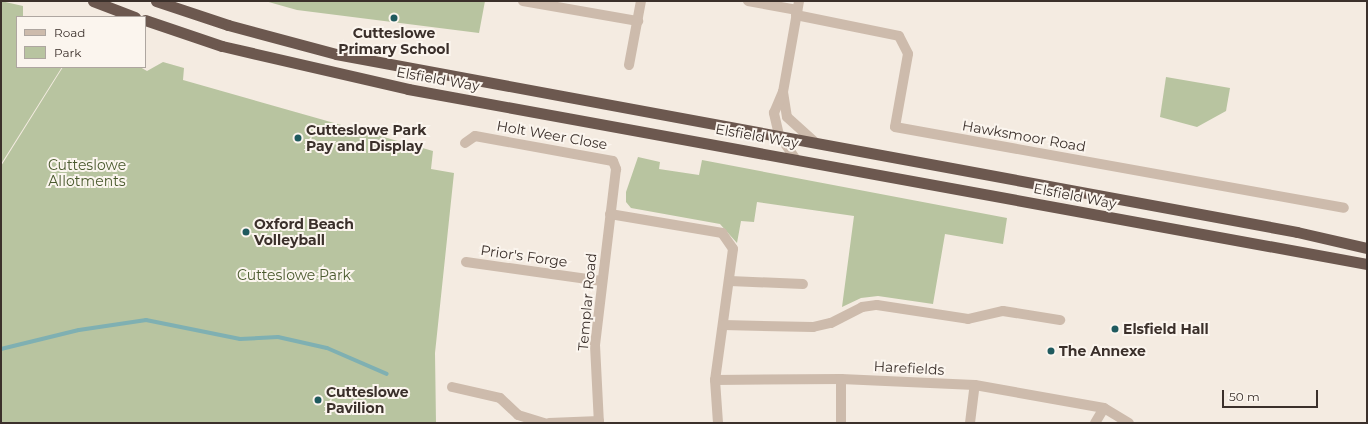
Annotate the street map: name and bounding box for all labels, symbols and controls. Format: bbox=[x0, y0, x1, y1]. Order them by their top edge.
marker: Cutteslowe Primary School bbox=[389, 13, 399, 23]
legend bbox=[16, 16, 146, 68]
text: Road bbox=[54, 25, 85, 40]
place label: Cutteslowe Primary School bbox=[338, 25, 450, 58]
text: Park bbox=[54, 45, 81, 60]
street label: Elsfield Way bbox=[395, 63, 481, 95]
street label: Holt Weer Close bbox=[495, 117, 609, 153]
street label: Hawksmoor Road bbox=[961, 117, 1087, 155]
street label: Elsfield Way bbox=[714, 120, 800, 152]
place label: Cutteslowe Park Pay and Display bbox=[306, 122, 426, 154]
marker: Cutteslowe Park Pay and Display bbox=[293, 133, 303, 143]
park label: Cutteslowe Allotments bbox=[48, 157, 126, 190]
street label: Elsfield Way bbox=[1032, 180, 1118, 212]
place label: Oxford Beach Volleyball bbox=[254, 216, 354, 248]
marker: Oxford Beach Volleyball bbox=[241, 227, 251, 237]
street label: Prior's Forge bbox=[479, 242, 569, 270]
street label: Templar Road bbox=[574, 252, 600, 352]
park label: Cutteslowe Park bbox=[237, 267, 351, 283]
place label: Elsfield Hall bbox=[1123, 321, 1209, 337]
marker: Elsfield Hall bbox=[1110, 324, 1120, 334]
place label: The Annexe bbox=[1059, 343, 1146, 359]
marker: The Annexe bbox=[1046, 346, 1056, 356]
street label: Harefields bbox=[873, 358, 945, 378]
scale bar bbox=[1224, 382, 1320, 408]
place label: Cutteslowe Pavilion bbox=[326, 384, 409, 416]
text: 50 m bbox=[1229, 389, 1260, 404]
marker: Cutteslowe Pavilion bbox=[313, 395, 323, 405]

